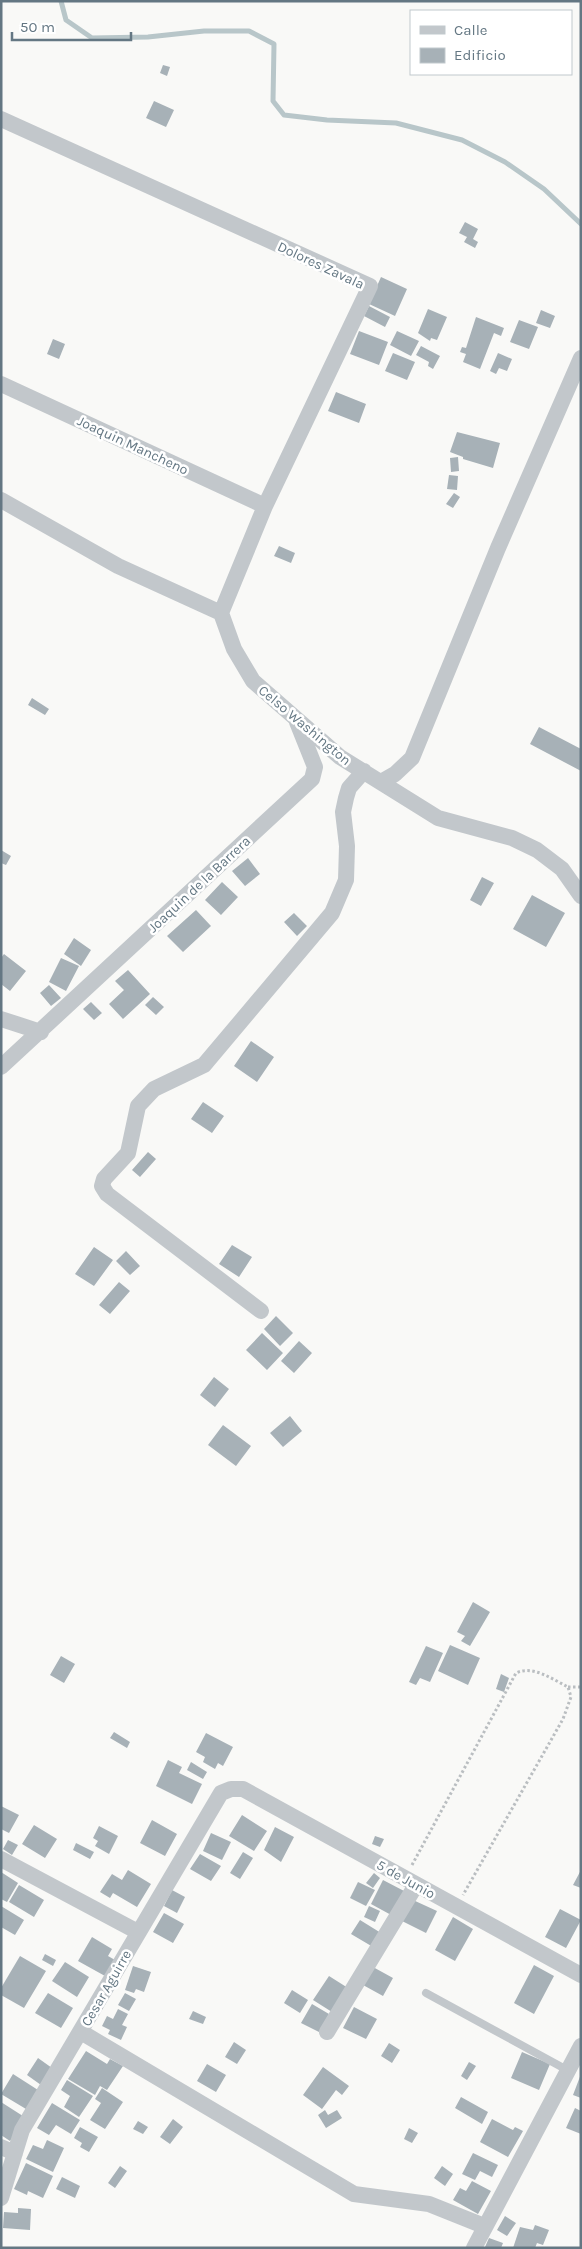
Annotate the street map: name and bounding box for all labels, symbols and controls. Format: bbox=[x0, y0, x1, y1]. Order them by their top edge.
scale bar bbox=[12, 10, 131, 42]
legend bbox=[410, 10, 572, 75]
text: 50 m bbox=[20, 18, 55, 36]
text: Calle bbox=[454, 21, 488, 39]
text: Edificio bbox=[454, 46, 506, 64]
street label: Dolores Zavala bbox=[275, 238, 367, 293]
street label: Joaquin Mancheno bbox=[75, 412, 191, 479]
street label: Celso Washington bbox=[255, 682, 354, 769]
street label: Joaquin de la Barrera bbox=[145, 832, 254, 936]
street label: 5 de Junio bbox=[373, 1856, 438, 1902]
street label: Cesar Aguirre bbox=[78, 1947, 135, 2029]

